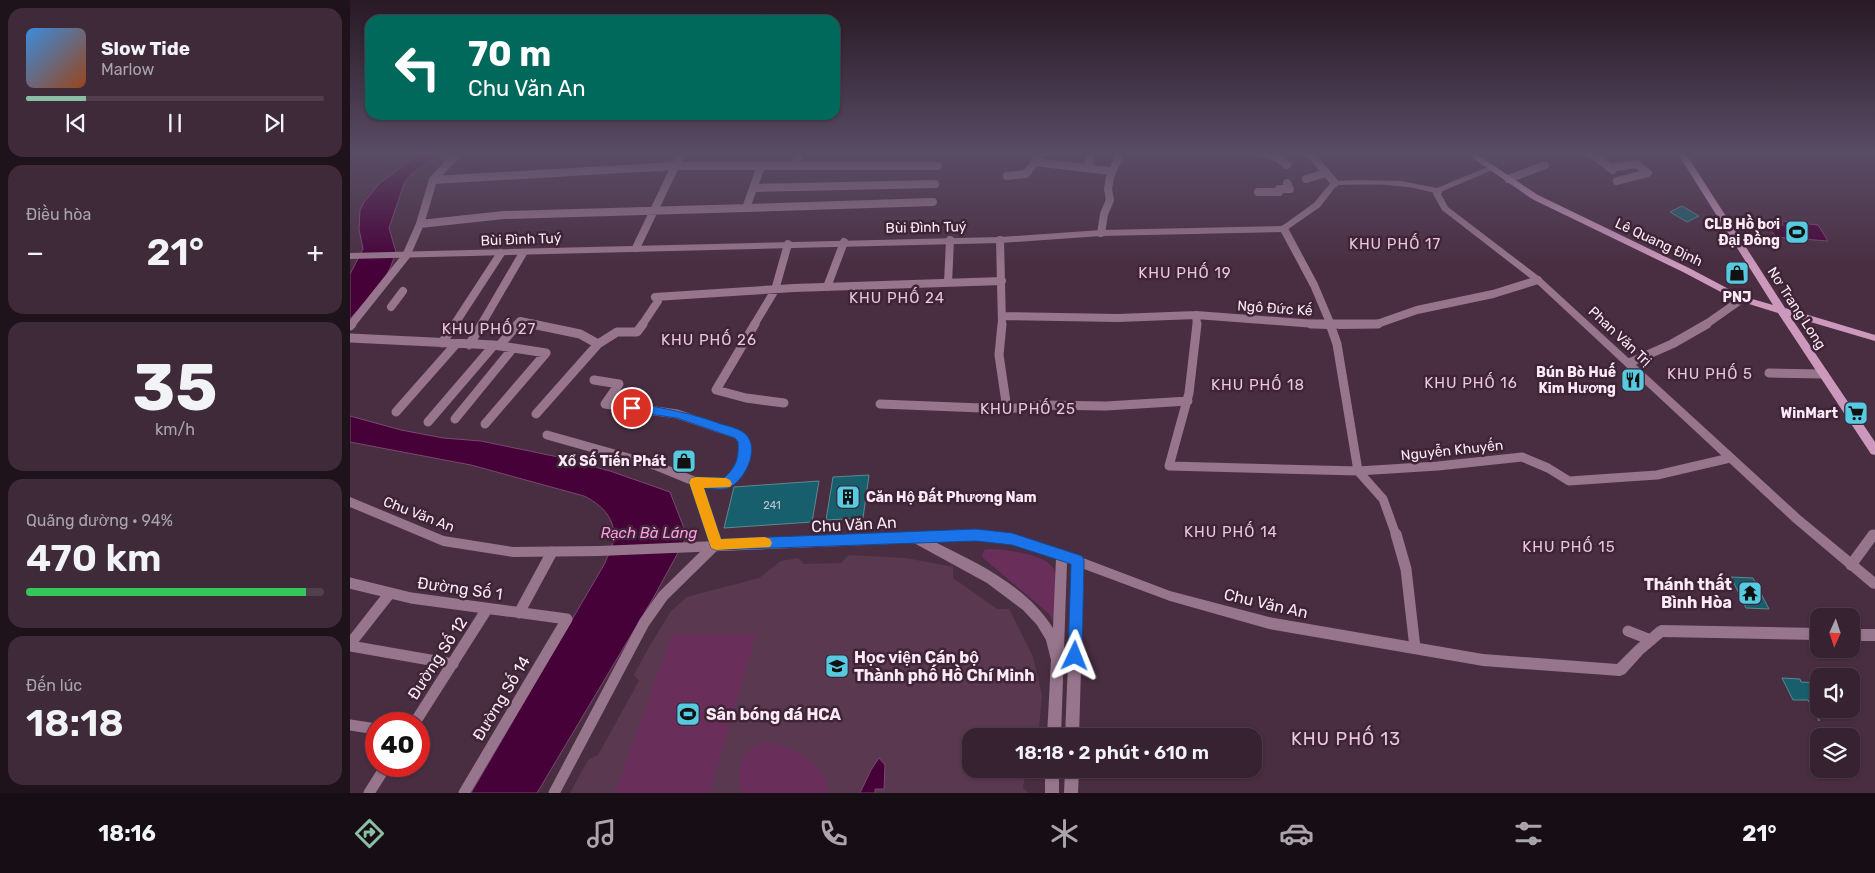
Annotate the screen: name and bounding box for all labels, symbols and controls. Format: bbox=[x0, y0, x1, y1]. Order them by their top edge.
text: 70 m bbox=[468, 33, 551, 75]
icon: left bbox=[385, 35, 450, 100]
text: Slow Tide bbox=[101, 37, 190, 60]
text: Marlow bbox=[101, 60, 154, 79]
text: Chu Văn An bbox=[468, 75, 586, 102]
icon: previous bbox=[62, 109, 90, 137]
icon: pause bbox=[161, 109, 189, 137]
icon: next bbox=[260, 109, 288, 137]
text: Điều hòa bbox=[26, 205, 91, 224]
place label: CLB Hồ bơi Đại Đồng bbox=[1704, 214, 1780, 249]
street label: Lê Quang Định bbox=[1612, 215, 1705, 270]
street label: Bùi Đình Tuý bbox=[885, 218, 967, 237]
sports icon: CLB Hồ bơi Đại Đồng bbox=[1784, 219, 1810, 245]
text: 21° bbox=[147, 229, 204, 275]
street label: Bùi Đình Tuý bbox=[480, 230, 562, 249]
district label: KHU PHỐ 17 bbox=[1349, 233, 1441, 253]
text: − bbox=[26, 236, 44, 269]
text: + bbox=[307, 236, 324, 269]
shop icon: PNJ bbox=[1724, 260, 1750, 286]
district label: KHU PHỐ 19 bbox=[1138, 262, 1232, 282]
street label: Nơ Trang Long bbox=[1764, 264, 1830, 353]
district label: KHU PHỐ 24 bbox=[849, 287, 945, 307]
place label: PNJ bbox=[1723, 289, 1751, 306]
street label: Ngô Đức Kế bbox=[1237, 296, 1314, 320]
street label: Phan Văn Trị bbox=[1585, 303, 1655, 370]
district label: KHU PHỐ 27 bbox=[442, 318, 536, 338]
district label: KHU PHỐ 26 bbox=[661, 329, 757, 349]
text: 35 bbox=[133, 349, 217, 426]
place label: Bún Bò Huế Kim Hương bbox=[1536, 362, 1616, 397]
district label: KHU PHỐ 5 bbox=[1667, 363, 1753, 383]
restaurant icon: Bún Bò Huế Kim Hương bbox=[1620, 367, 1646, 393]
district label: KHU PHỐ 16 bbox=[1424, 372, 1518, 392]
district label: KHU PHỐ 18 bbox=[1211, 374, 1305, 394]
pin bbox=[611, 387, 653, 429]
icon: arrive bbox=[618, 394, 646, 422]
district label: KHU PHỐ 25 bbox=[980, 398, 1076, 418]
supermarket icon: WinMart bbox=[1843, 400, 1869, 426]
place label: WinMart bbox=[1781, 405, 1838, 422]
text: km/h bbox=[155, 420, 195, 439]
street label: Nguyễn Khuyến bbox=[1400, 436, 1504, 464]
shop icon: Xổ Số Tiến Phát bbox=[671, 448, 697, 474]
place label: Xổ Số Tiến Phát bbox=[558, 451, 666, 470]
building icon: Căn Hộ Đất Phương Nam bbox=[835, 484, 861, 510]
place label: Căn Hộ Đất Phương Nam bbox=[866, 487, 1037, 506]
street label: Chu Văn An bbox=[381, 493, 457, 536]
house number: 241 bbox=[763, 499, 781, 512]
text: Quãng đường · 94% bbox=[26, 511, 173, 530]
street label: Chu Văn An bbox=[811, 513, 897, 536]
district label: KHU PHỐ 14 bbox=[1184, 521, 1278, 541]
water label: Rạch Bà Láng bbox=[600, 524, 698, 542]
text: 470 km bbox=[26, 535, 162, 581]
district label: KHU PHỐ 15 bbox=[1522, 536, 1616, 556]
street label: Đường Số 1 bbox=[416, 572, 504, 604]
place label: Thánh thất Bình Hòa bbox=[1644, 573, 1733, 612]
temple icon: Thánh thất Bình Hòa bbox=[1737, 580, 1763, 606]
street label: Chu Văn An bbox=[1222, 585, 1310, 622]
north arrow bbox=[1810, 608, 1860, 658]
map controls bbox=[1810, 608, 1860, 778]
street label: Đường Số 12 bbox=[402, 613, 471, 703]
position arrow bbox=[1048, 629, 1100, 681]
place label: Học viện Cán bộ Thành phố Hồ Chí Minh bbox=[854, 648, 1035, 685]
street label: Đường Số 14 bbox=[468, 652, 534, 744]
school or university icon: Học viện Cán bộ Thành phố Hồ Chí Minh bbox=[824, 653, 850, 679]
button: sound bbox=[1810, 668, 1860, 718]
text: Đến lúc bbox=[26, 676, 82, 695]
text: 18:18 bbox=[26, 700, 124, 746]
sports icon: Sân bóng đá HCA bbox=[675, 701, 701, 727]
place label: Sân bóng đá HCA bbox=[706, 705, 841, 724]
speed limit sign: 40 bbox=[365, 712, 430, 777]
district label: KHU PHỐ 13 bbox=[1291, 725, 1401, 750]
button: layers bbox=[1810, 728, 1860, 778]
text: 18:18 · 2 phút · 610 m bbox=[1015, 741, 1209, 764]
icon: directions bbox=[352, 816, 387, 851]
icon: music bbox=[584, 816, 619, 851]
icon: phone bbox=[816, 816, 851, 851]
icon: climate bbox=[1047, 816, 1082, 851]
icon: car bbox=[1279, 816, 1314, 851]
icon: filters bbox=[1511, 816, 1546, 851]
text: 18:16 bbox=[98, 820, 156, 847]
text: 21° bbox=[1742, 820, 1777, 847]

